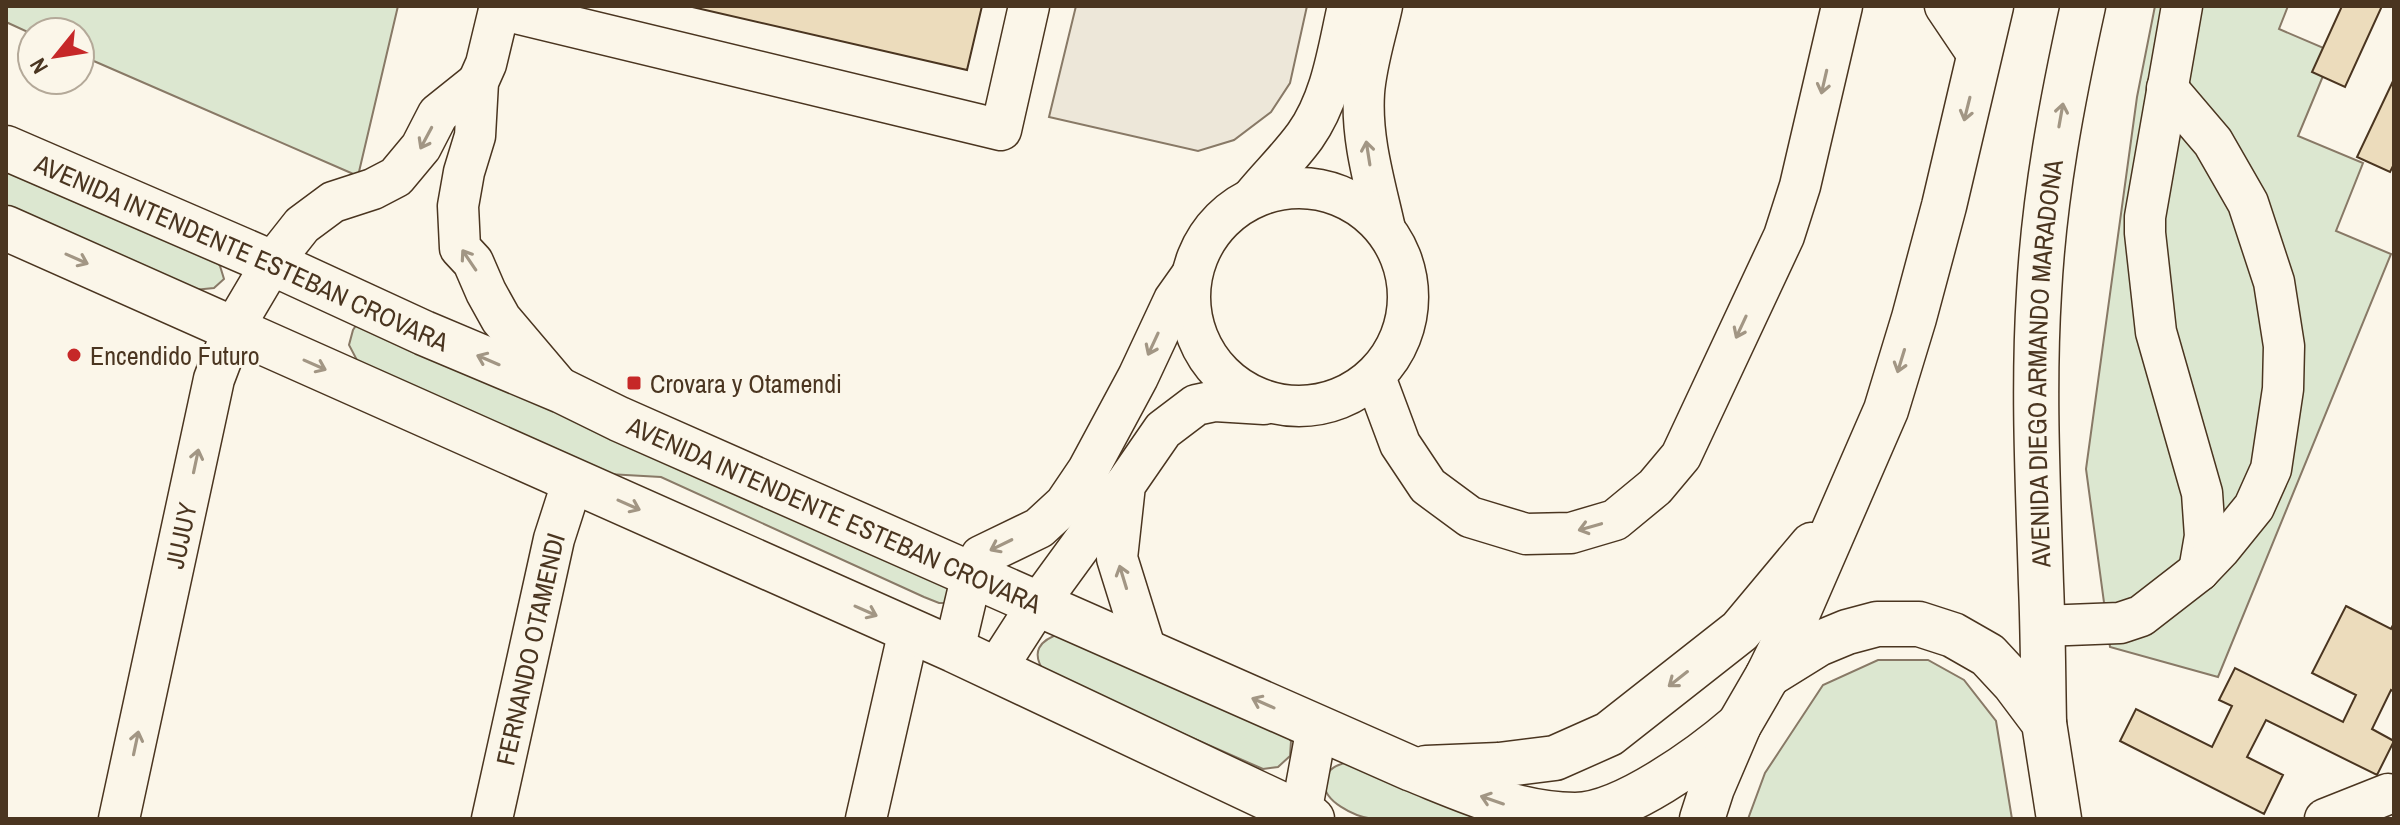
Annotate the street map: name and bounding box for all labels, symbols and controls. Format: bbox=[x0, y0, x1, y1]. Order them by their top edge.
north arrow bbox=[16, 16, 96, 96]
text: N bbox=[22, 53, 55, 79]
one-way arrow bbox=[1816, 69, 1831, 94]
one-way arrow bbox=[1959, 96, 1974, 122]
one-way arrow bbox=[2054, 102, 2069, 128]
one-way arrow bbox=[417, 125, 433, 149]
one-way arrow bbox=[1360, 141, 1375, 166]
street label: AVENIDA INTENDENTE ESTEBAN CROVARA bbox=[29, 145, 455, 359]
street label: AVENIDA DIEGO ARMANDO MARADONA bbox=[2019, 156, 2071, 569]
one-way arrow bbox=[461, 249, 477, 271]
one-way arrow bbox=[65, 253, 89, 268]
one-way arrow bbox=[1733, 315, 1748, 339]
one-way arrow bbox=[1145, 332, 1160, 356]
place label: Encendido Futuro bbox=[90, 338, 260, 373]
marker: Encendido Futuro bbox=[65, 346, 83, 364]
one-way arrow bbox=[1893, 347, 1908, 373]
one-way arrow bbox=[476, 351, 501, 366]
one-way arrow bbox=[303, 358, 327, 373]
place label: Crovara y Otamendi bbox=[650, 366, 842, 401]
marker: Crovara y Otamendi bbox=[625, 374, 643, 392]
street label: AVENIDA INTENDENTE ESTEBAN CROVARA bbox=[621, 407, 1048, 621]
one-way arrow bbox=[189, 449, 204, 474]
street label: JUJUY bbox=[156, 499, 204, 572]
one-way arrow bbox=[616, 499, 641, 514]
one-way arrow bbox=[1578, 520, 1604, 535]
street label: FERNANDO OTAMENDI bbox=[487, 528, 572, 768]
one-way arrow bbox=[989, 538, 1013, 554]
one-way arrow bbox=[1115, 564, 1130, 590]
one-way arrow bbox=[854, 604, 878, 619]
one-way arrow bbox=[1668, 671, 1689, 688]
one-way arrow bbox=[1252, 695, 1276, 710]
one-way arrow bbox=[129, 730, 144, 756]
one-way arrow bbox=[1480, 792, 1505, 807]

